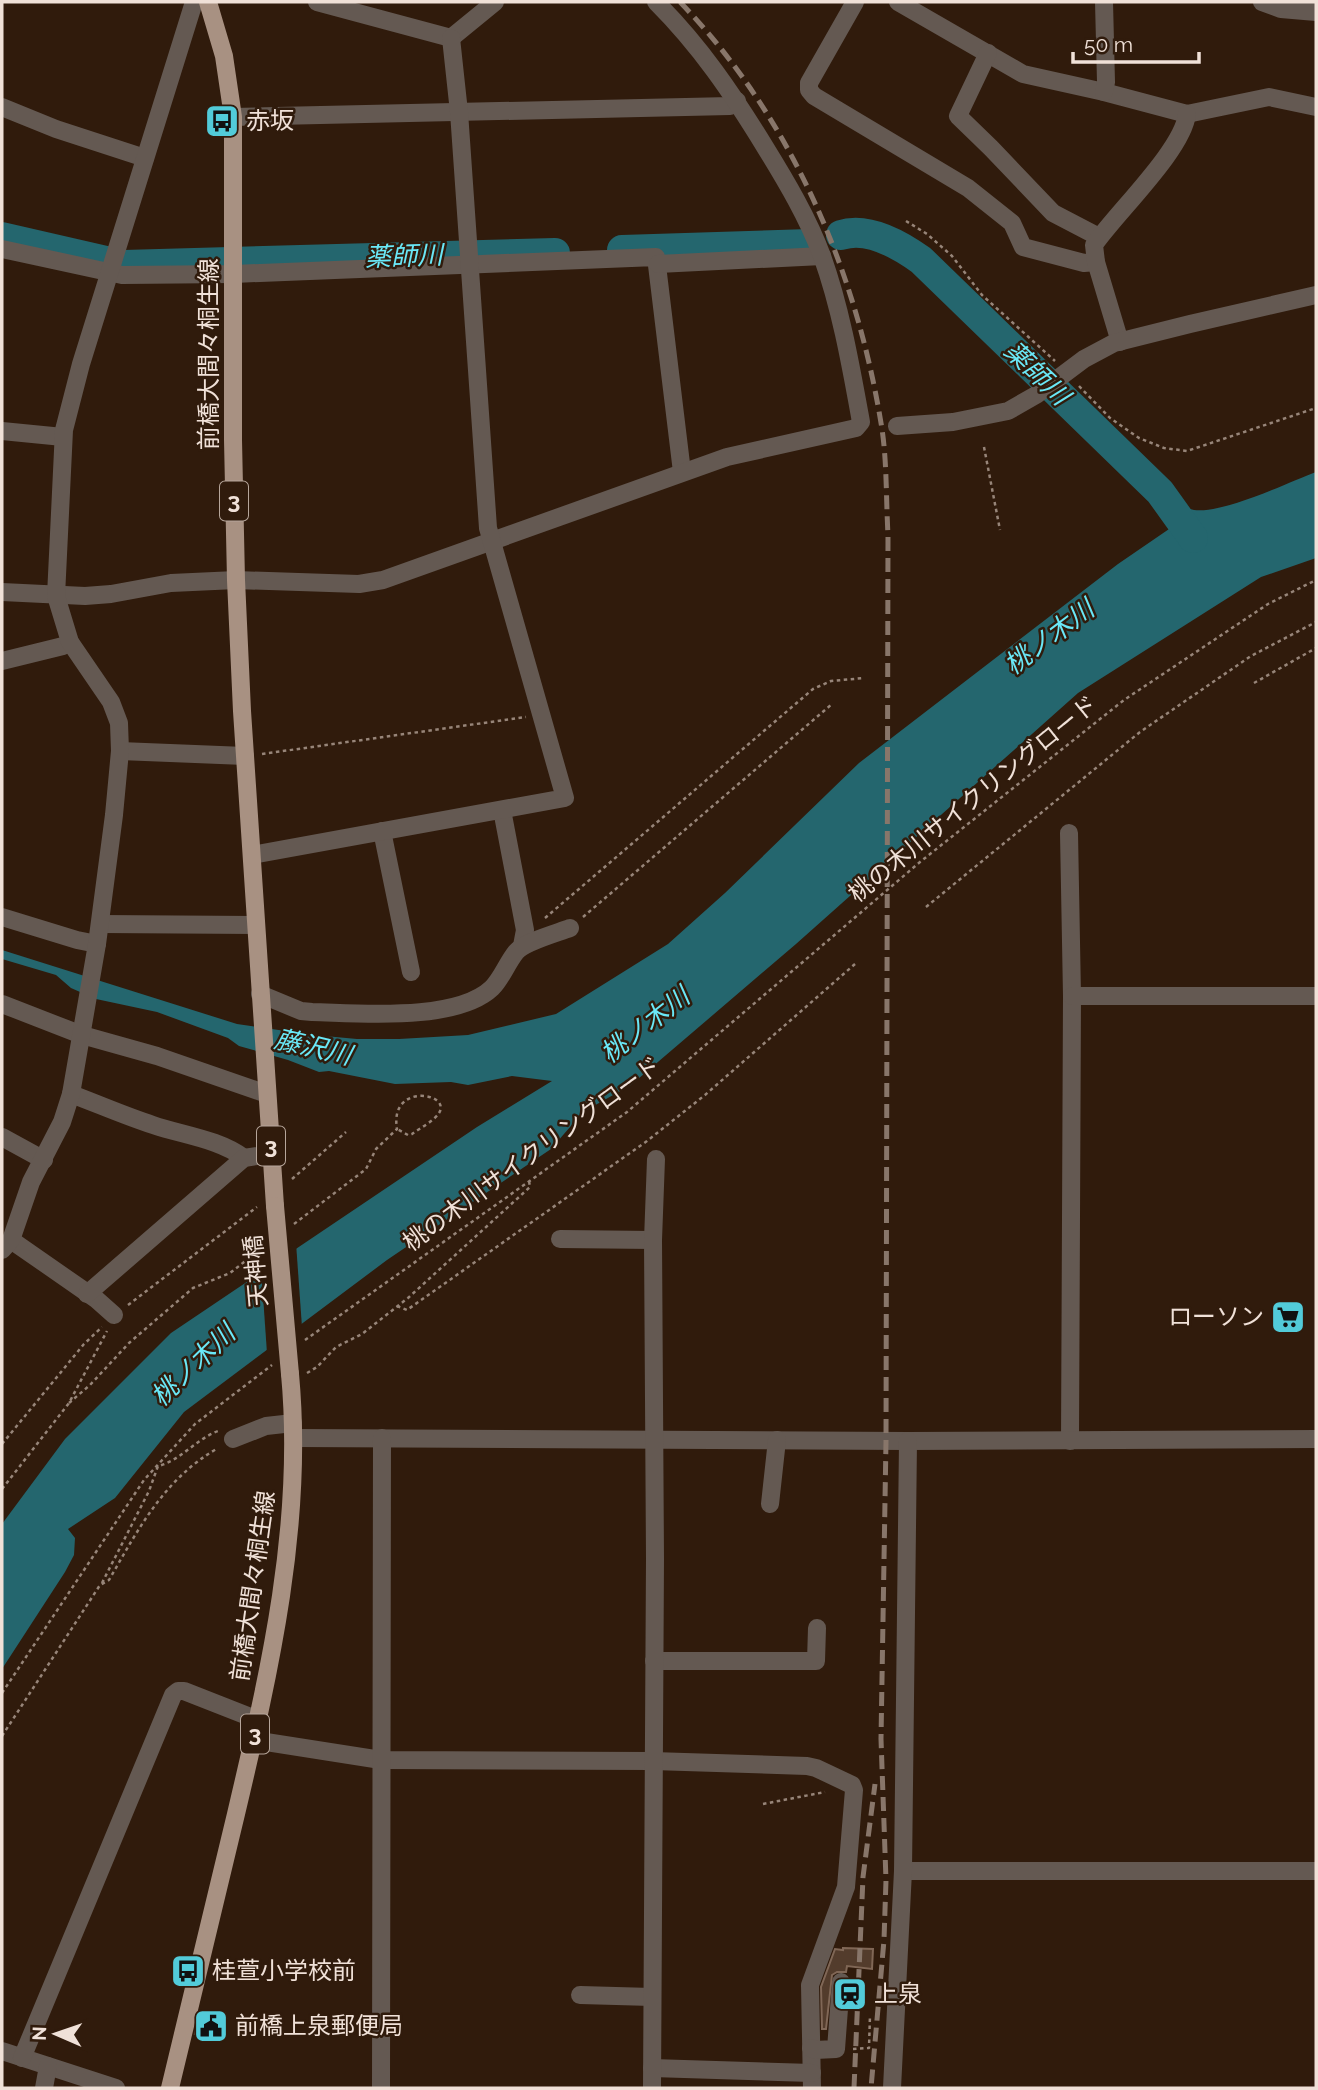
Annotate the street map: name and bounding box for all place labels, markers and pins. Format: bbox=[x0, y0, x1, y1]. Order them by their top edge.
bus stop icon: 赤坂 bbox=[203, 102, 241, 140]
place label: 赤坂 bbox=[246, 106, 294, 135]
supermarket icon: ローソン bbox=[1269, 1298, 1307, 1336]
place label: ローソン bbox=[1168, 1302, 1264, 1331]
bus stop icon: 桂萱小学校前 bbox=[169, 1952, 207, 1990]
place label: 桂萱小学校前 bbox=[212, 1956, 356, 1985]
station icon: 上泉 bbox=[831, 1975, 869, 2013]
place label: 上泉 bbox=[874, 1979, 922, 2008]
public building icon: 前橋上泉郵便局 bbox=[192, 2007, 230, 2045]
place label: 前橋上泉郵便局 bbox=[235, 2011, 403, 2040]

